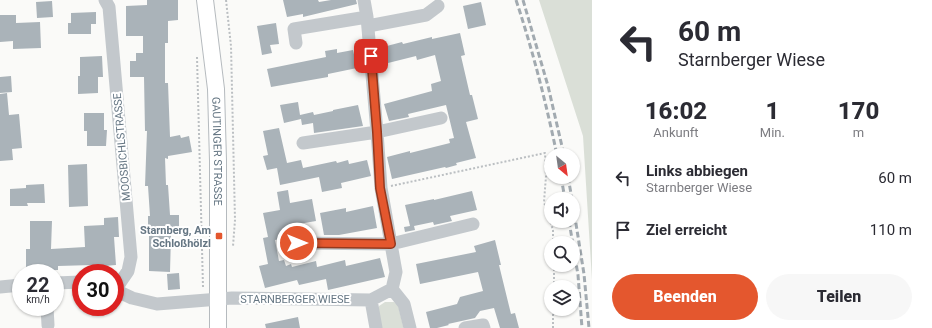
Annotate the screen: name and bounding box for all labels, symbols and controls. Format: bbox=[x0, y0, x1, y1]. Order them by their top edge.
text: 60 m bbox=[678, 15, 741, 48]
icon: left bbox=[612, 16, 664, 68]
pin bbox=[354, 39, 388, 73]
icon: arrive bbox=[360, 45, 382, 67]
text: Starnberger Wiese bbox=[678, 49, 825, 70]
street label: MOOSBICHLSTRASSE bbox=[111, 92, 133, 202]
street label: GAUTINGER STRASSE bbox=[210, 97, 225, 206]
text: 16:02 bbox=[645, 97, 707, 125]
text: 1 bbox=[765, 97, 779, 125]
text: 170 bbox=[838, 97, 879, 125]
text: Ankunft bbox=[653, 125, 699, 140]
text: Min. bbox=[760, 125, 785, 140]
text: m bbox=[853, 125, 864, 140]
north arrow bbox=[544, 148, 580, 184]
map controls bbox=[544, 148, 580, 316]
text: Links abbiegen bbox=[646, 162, 748, 180]
icon: left bbox=[612, 167, 634, 189]
text: 60 m bbox=[878, 169, 912, 187]
text: Starnberger Wiese bbox=[646, 180, 752, 195]
button: sound bbox=[544, 192, 580, 228]
icon: arrive bbox=[612, 219, 634, 241]
text: Ziel erreicht bbox=[646, 221, 727, 239]
text: 110 m bbox=[870, 221, 912, 239]
position arrow bbox=[276, 222, 318, 264]
place label: Starnberg, Am Schloßhölzl bbox=[140, 224, 211, 250]
marker: Starnberg, Am Schloßhölzl bbox=[214, 231, 224, 241]
button: search bbox=[544, 236, 580, 272]
speed limit sign: 30 bbox=[72, 264, 124, 316]
text: 22 bbox=[27, 273, 49, 297]
button: Beenden bbox=[612, 274, 758, 320]
button: Teilen bbox=[766, 274, 912, 320]
button: layers bbox=[544, 280, 580, 316]
street label: STARNBERGER WIESE bbox=[240, 293, 350, 306]
text: km/h bbox=[26, 294, 50, 305]

